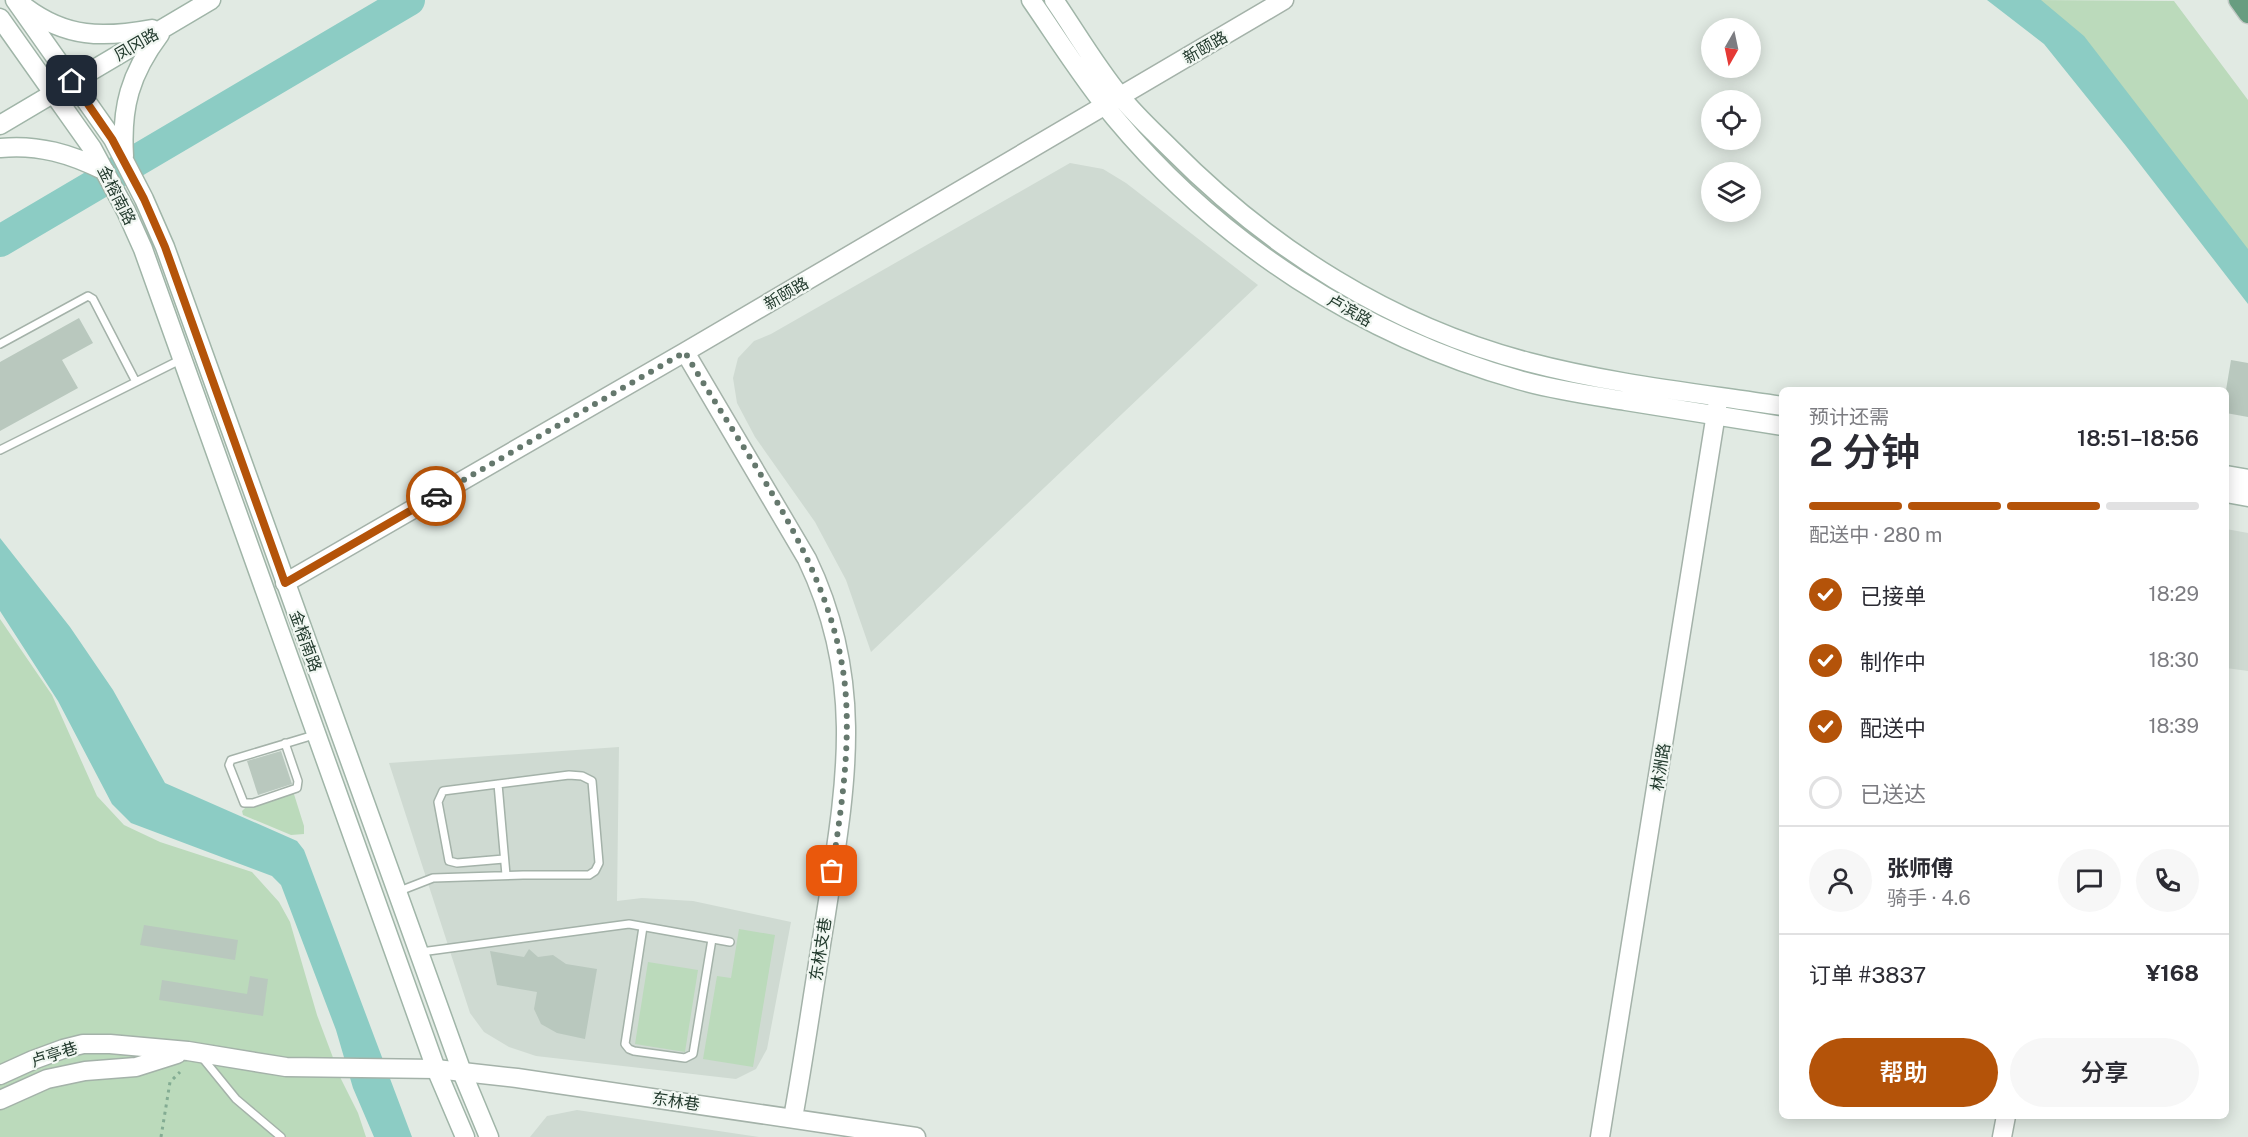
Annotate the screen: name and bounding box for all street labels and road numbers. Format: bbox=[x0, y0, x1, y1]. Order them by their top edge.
street label: 凤冈路 bbox=[111, 24, 162, 65]
street label: 新颐路 bbox=[1180, 27, 1231, 68]
street label: 金榕南路 bbox=[94, 162, 140, 228]
street label: 新颐路 bbox=[761, 273, 812, 314]
street label: 卢滨路 bbox=[1324, 290, 1375, 330]
street label: 金榕南路 bbox=[286, 608, 325, 674]
street label: 林洲路 bbox=[1647, 742, 1674, 792]
street label: 东林支巷 bbox=[806, 916, 835, 982]
street label: 卢亭巷 bbox=[28, 1038, 80, 1071]
street label: 东林巷 bbox=[651, 1089, 701, 1114]

